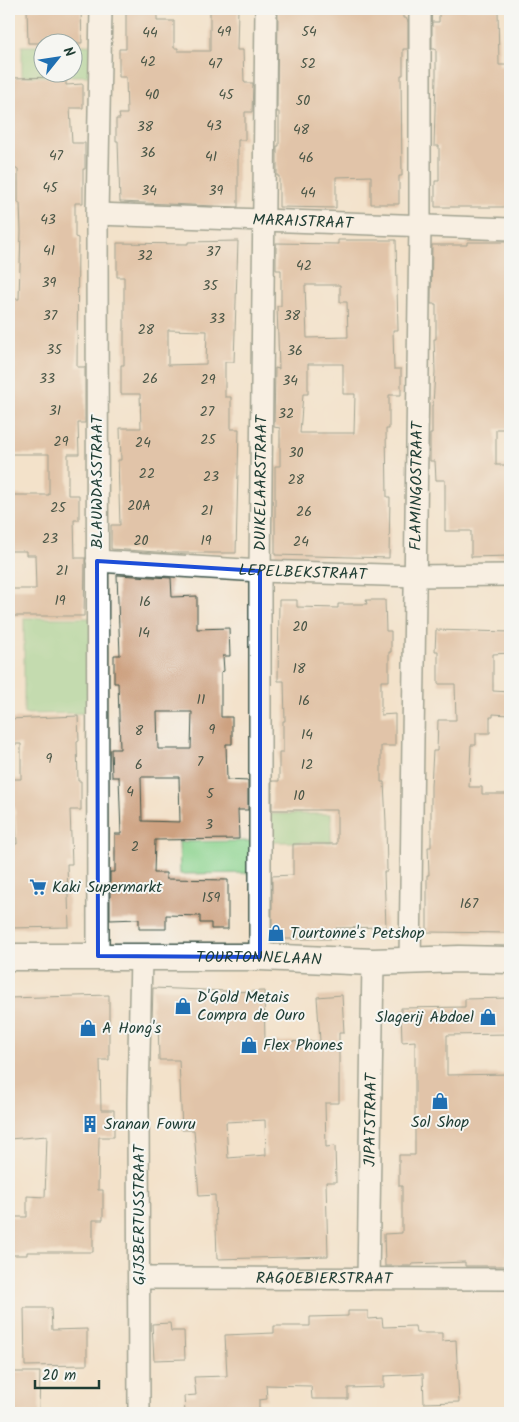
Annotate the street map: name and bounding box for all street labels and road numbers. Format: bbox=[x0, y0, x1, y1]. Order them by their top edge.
street label: MARAISTRAAT bbox=[252, 207, 355, 236]
street label: BLAUWDASSTRAAT bbox=[85, 414, 110, 549]
street label: DUIKELAARSTRAAT bbox=[248, 414, 274, 551]
street label: FLAMINGOSTRAAT bbox=[403, 420, 430, 551]
street label: LEPELBEKSTRAAT bbox=[238, 557, 369, 587]
street label: TOURTONNELAAN bbox=[196, 945, 323, 972]
street label: JIPATSTRAAT bbox=[357, 1071, 384, 1167]
street label: GIJSBERTUSSTRAAT bbox=[127, 1143, 152, 1285]
street label: RAGOEBIERSTRAAT bbox=[256, 1266, 394, 1291]

